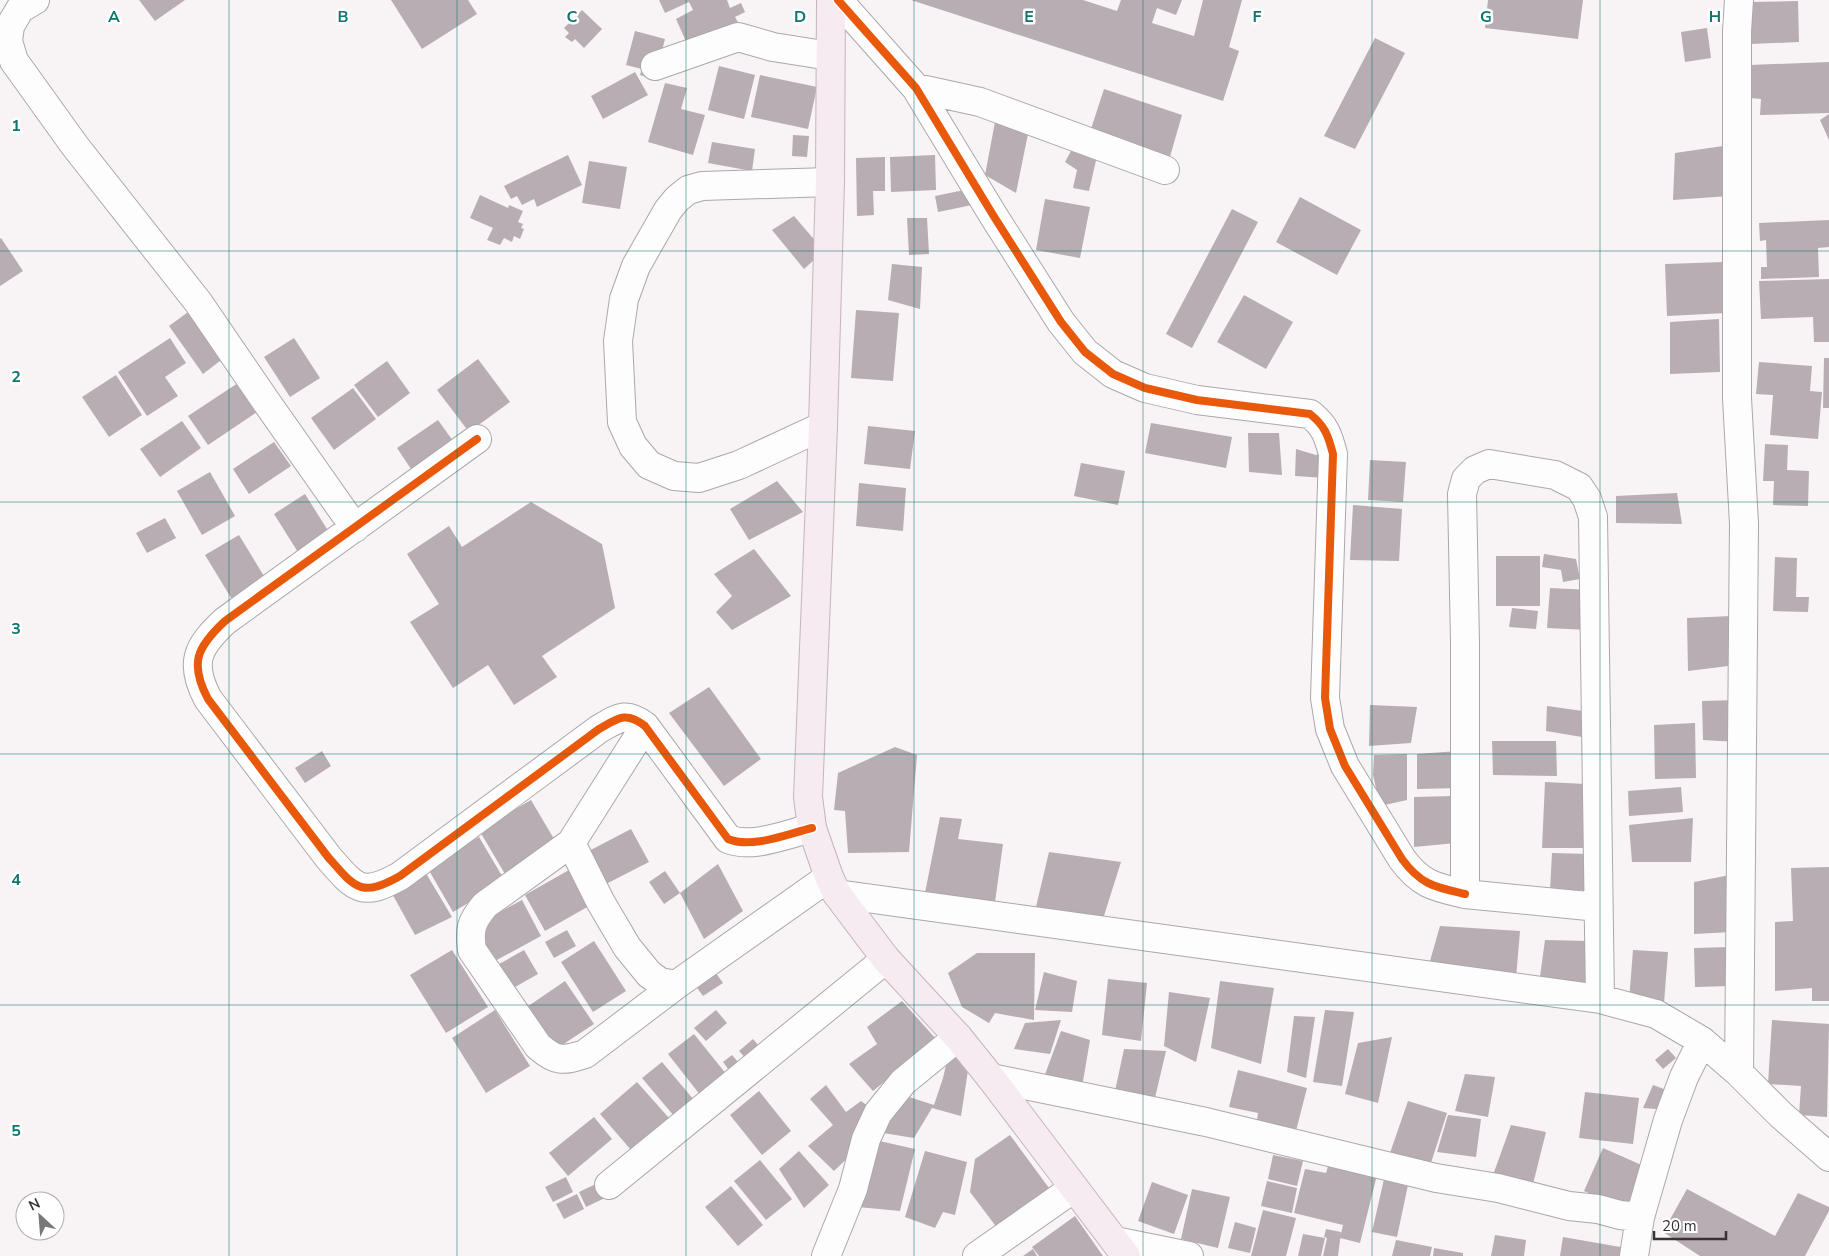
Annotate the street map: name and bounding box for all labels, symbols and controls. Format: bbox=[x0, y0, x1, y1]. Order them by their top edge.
text: A bbox=[108, 6, 120, 28]
text: B bbox=[337, 6, 349, 28]
text: C bbox=[567, 6, 578, 28]
text: D bbox=[794, 6, 806, 28]
text: E bbox=[1024, 6, 1034, 28]
text: F bbox=[1253, 6, 1262, 28]
text: G bbox=[1480, 6, 1492, 28]
text: H bbox=[1709, 6, 1721, 28]
text: 1 bbox=[11, 115, 21, 137]
text: 2 bbox=[11, 366, 21, 388]
text: 3 bbox=[11, 618, 21, 640]
text: 4 bbox=[11, 869, 21, 891]
text: 5 bbox=[11, 1120, 21, 1142]
north arrow bbox=[15, 1191, 65, 1241]
text: N bbox=[26, 1194, 43, 1216]
scale bar bbox=[1654, 1208, 1726, 1240]
text: 20 m bbox=[1662, 1216, 1697, 1236]

